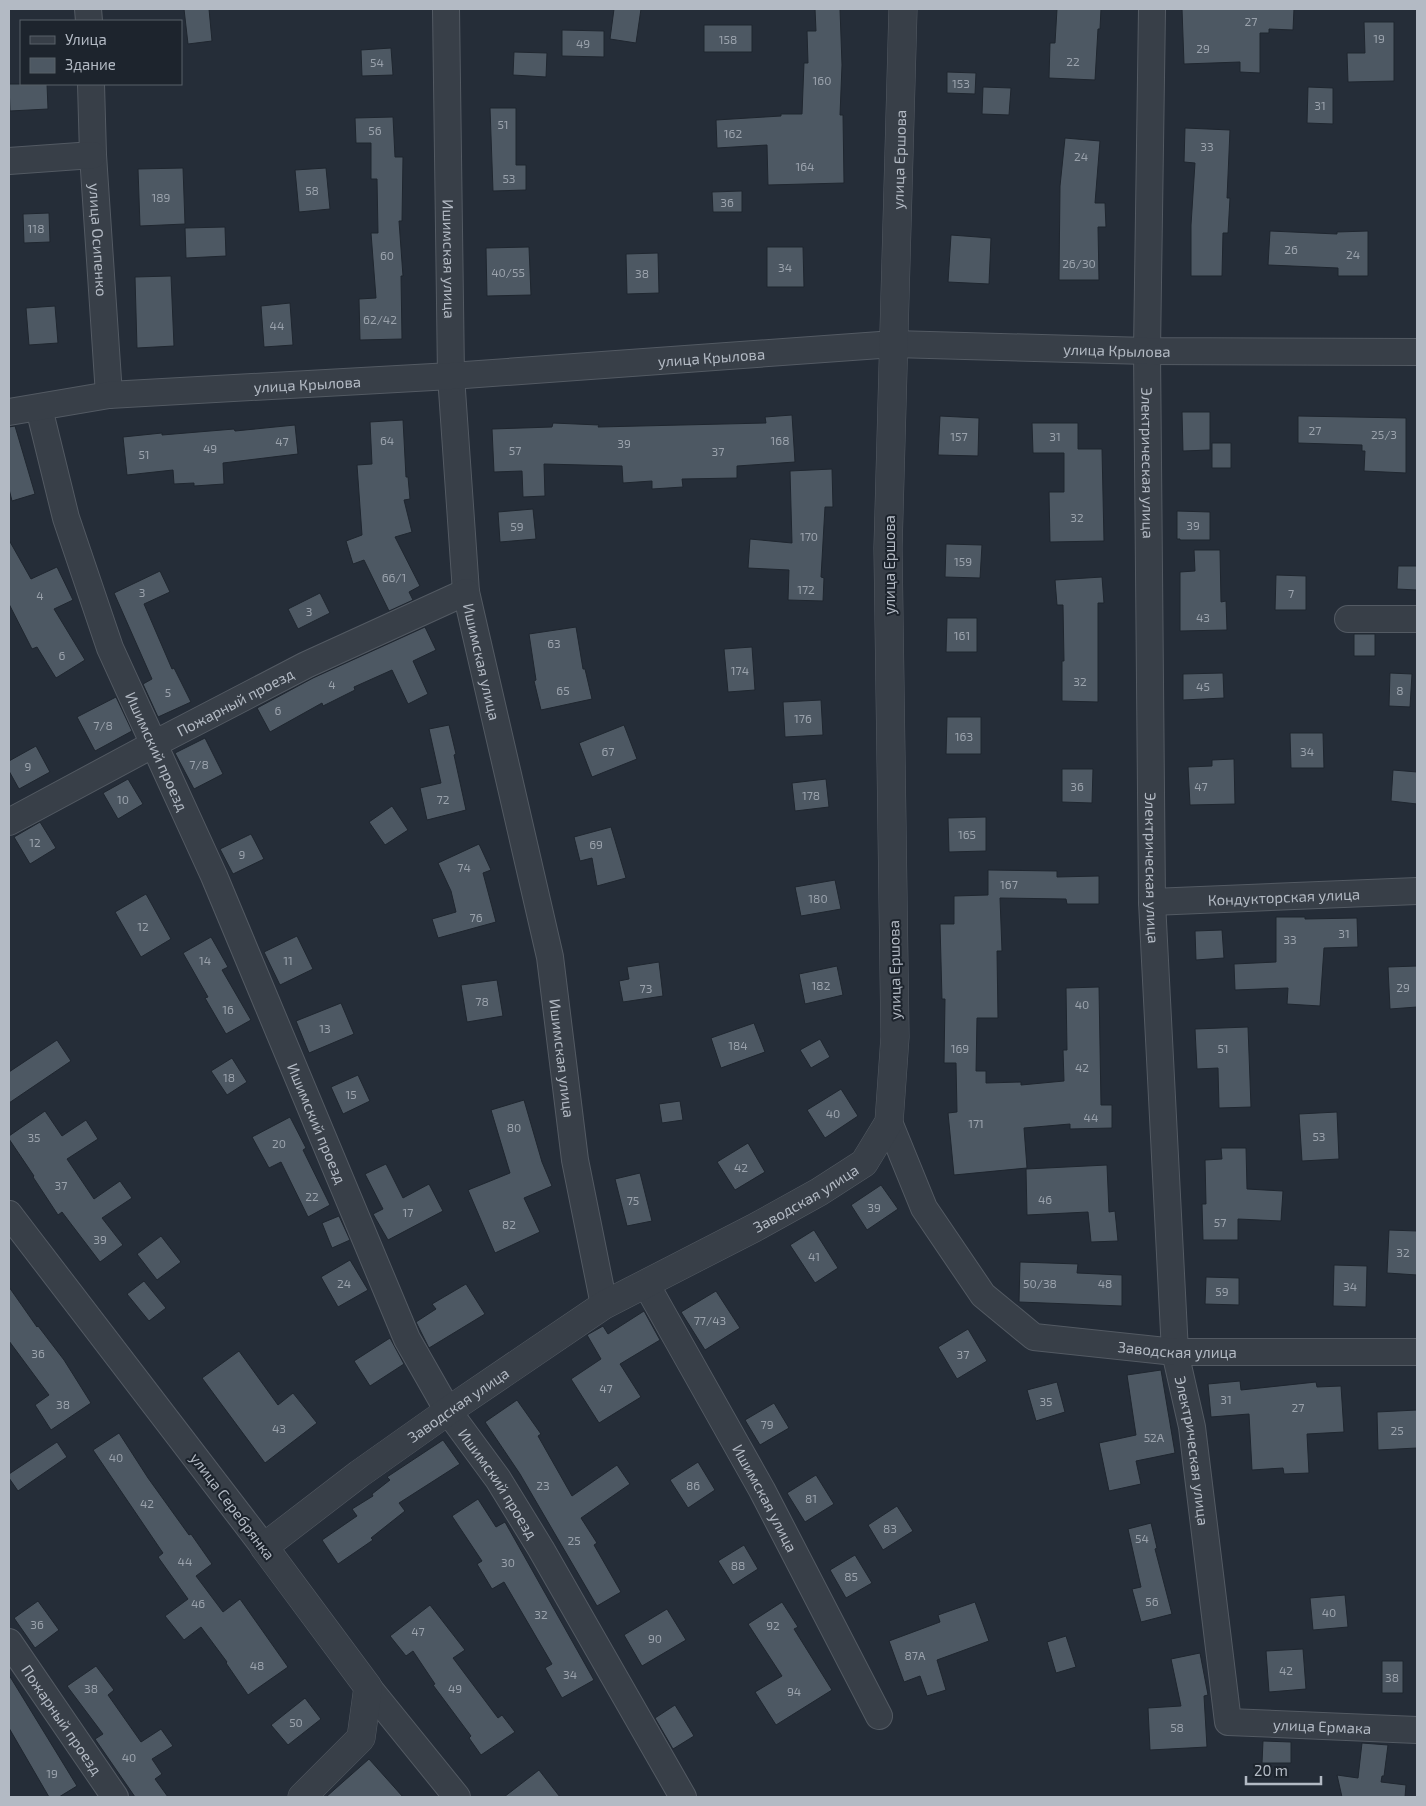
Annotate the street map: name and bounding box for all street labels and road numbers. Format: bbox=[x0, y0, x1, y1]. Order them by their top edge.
street label: улица Ершова bbox=[888, 110, 909, 210]
street label: улица Осипенко bbox=[85, 183, 111, 297]
street label: Ишимская улица bbox=[440, 199, 459, 319]
street label: улица Крылова bbox=[1063, 340, 1171, 360]
street label: улица Крылова bbox=[657, 344, 766, 371]
street label: улица Крылова bbox=[253, 372, 361, 397]
street label: Электрическая улица bbox=[1138, 387, 1158, 539]
street label: улица Ершова bbox=[880, 515, 899, 615]
street label: Ишимская улица bbox=[460, 601, 504, 722]
street label: Пожарный проезд bbox=[173, 664, 297, 740]
street label: Ишимский проезд bbox=[122, 689, 192, 814]
street label: Электрическая улица bbox=[1142, 792, 1163, 944]
street label: Кондукторская улица bbox=[1207, 884, 1361, 909]
street label: улица Ершова bbox=[884, 920, 905, 1020]
street label: Ишимская улица bbox=[546, 998, 579, 1119]
street label: Ишимский проезд bbox=[284, 1060, 350, 1187]
street label: Заводская улица bbox=[750, 1160, 862, 1236]
street label: Заводская улица bbox=[1117, 1337, 1237, 1362]
street label: Заводская улица bbox=[404, 1363, 512, 1446]
street label: Электрическая улица bbox=[1172, 1374, 1213, 1526]
street label: Ишимский проезд bbox=[455, 1425, 542, 1542]
street label: Ишимская улица bbox=[729, 1441, 801, 1555]
street label: улица Серебрянка bbox=[186, 1449, 279, 1564]
street label: Пожарный проезд bbox=[18, 1661, 106, 1778]
street label: улица Ермака bbox=[1273, 1715, 1372, 1737]

